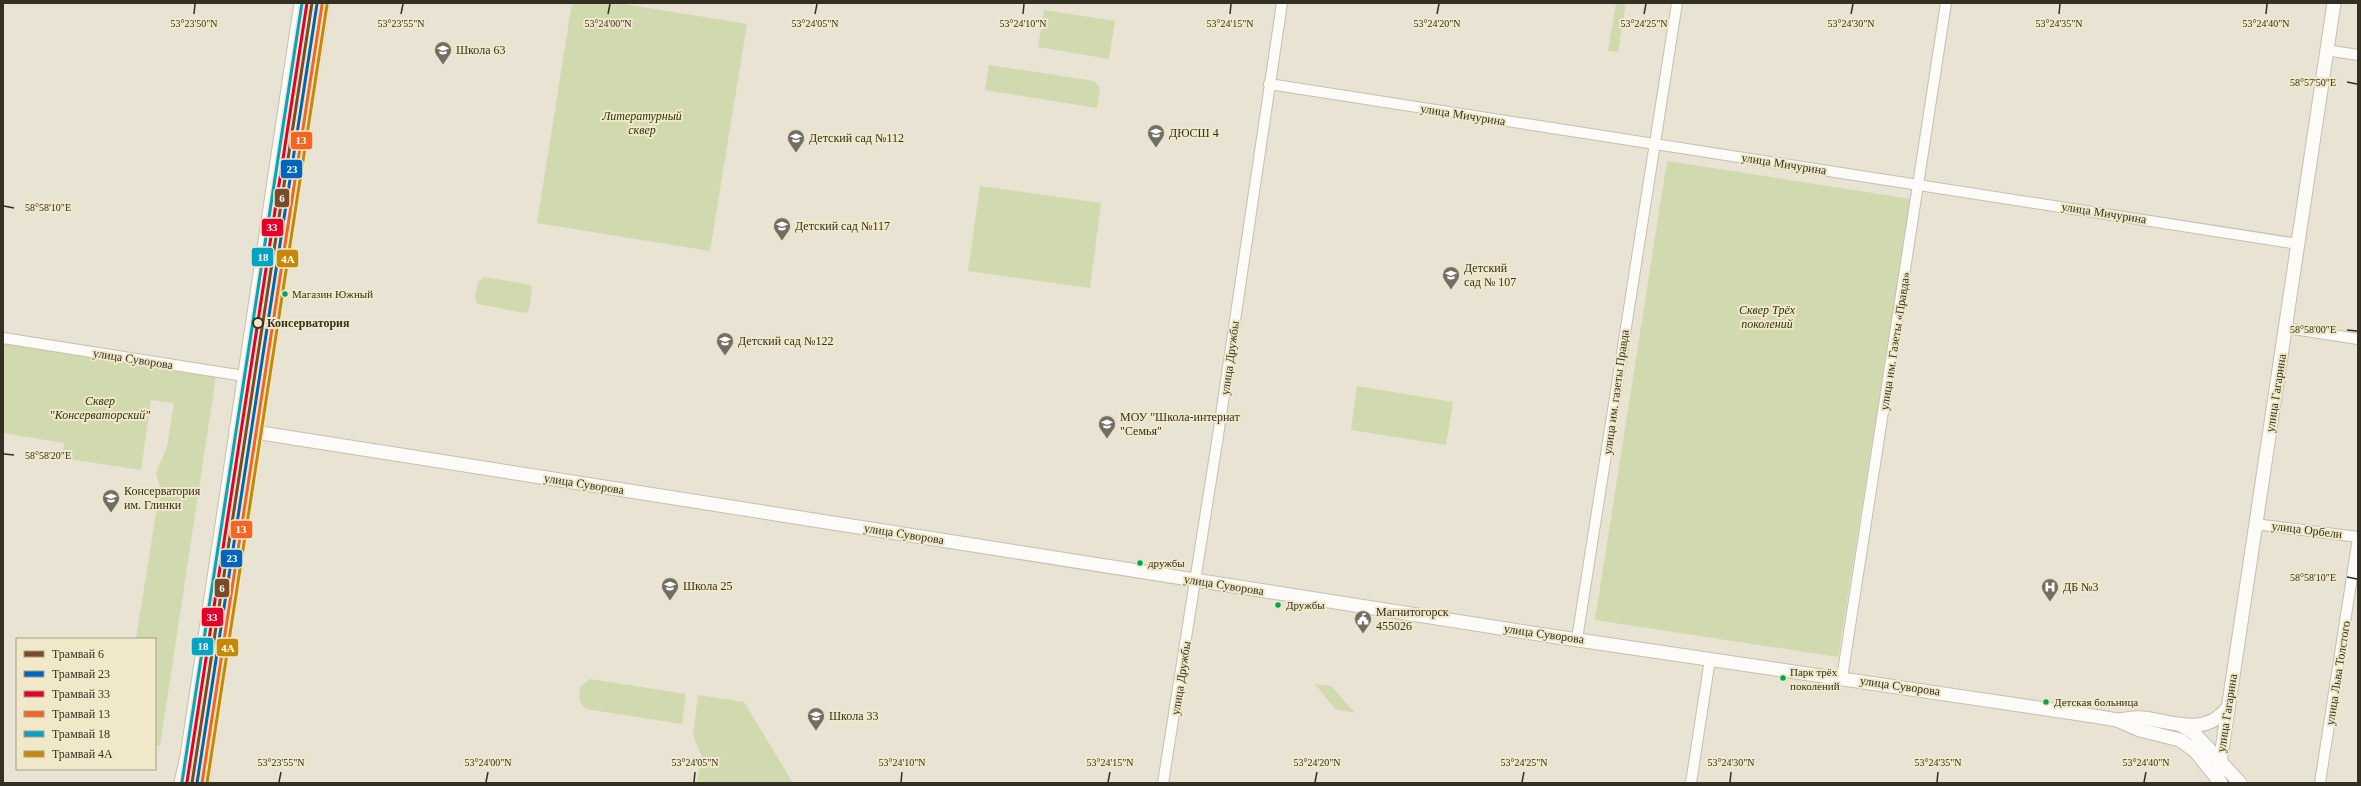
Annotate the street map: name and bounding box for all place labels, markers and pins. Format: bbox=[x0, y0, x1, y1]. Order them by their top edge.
school or university icon: Школа 63 bbox=[433, 40, 453, 65]
place label: Школа 63 bbox=[456, 43, 505, 57]
school or university icon: ДЮСШ 4 bbox=[1146, 123, 1166, 148]
place label: ДЮСШ 4 bbox=[1169, 126, 1219, 140]
school or university icon: Детский сад №112 bbox=[786, 128, 806, 153]
place label: Детский сад №112 bbox=[809, 131, 904, 145]
school or university icon: Детский сад №117 bbox=[772, 216, 792, 241]
place label: Детский сад №117 bbox=[795, 219, 890, 233]
place label: Детский сад № 107 bbox=[1464, 261, 1516, 289]
school or university icon: Детский сад № 107 bbox=[1441, 265, 1461, 290]
place label: Магазин Южный bbox=[292, 288, 373, 300]
marker: Магазин Южный bbox=[280, 289, 290, 299]
place label: Консерватория bbox=[267, 316, 350, 330]
marker: Консерватория bbox=[252, 317, 264, 329]
school or university icon: Детский сад №122 bbox=[715, 331, 735, 356]
place label: Детский сад №122 bbox=[738, 334, 833, 348]
place label: МОУ "Школа-интернат "Семья" bbox=[1120, 410, 1240, 438]
school or university icon: МОУ "Школа-интернат "Семья" bbox=[1097, 414, 1117, 439]
place label: Консерватория им. Глинки bbox=[124, 484, 201, 512]
school or university icon: Консерватория им. Глинки bbox=[101, 488, 121, 513]
place label: дружбы bbox=[1148, 557, 1185, 569]
marker: дружбы bbox=[1135, 558, 1145, 568]
school or university icon: Школа 25 bbox=[660, 576, 680, 601]
hospital icon: ДБ №3 bbox=[2040, 577, 2060, 602]
place label: Школа 25 bbox=[683, 579, 732, 593]
place label: ДБ №3 bbox=[2063, 580, 2099, 594]
place label: Дружбы bbox=[1286, 599, 1325, 611]
marker: Дружбы bbox=[1273, 600, 1283, 610]
place label: Магнитогорск 455026 bbox=[1376, 605, 1449, 633]
public building icon: Магнитогорск 455026 bbox=[1353, 609, 1373, 634]
place label: Парк трёх поколений bbox=[1790, 666, 1840, 692]
marker: Парк трёх поколений bbox=[1778, 673, 1788, 683]
place label: Детская больница bbox=[2054, 696, 2138, 708]
marker: Детская больница bbox=[2041, 697, 2051, 707]
school or university icon: Школа 33 bbox=[806, 706, 826, 731]
place label: Школа 33 bbox=[829, 709, 878, 723]

